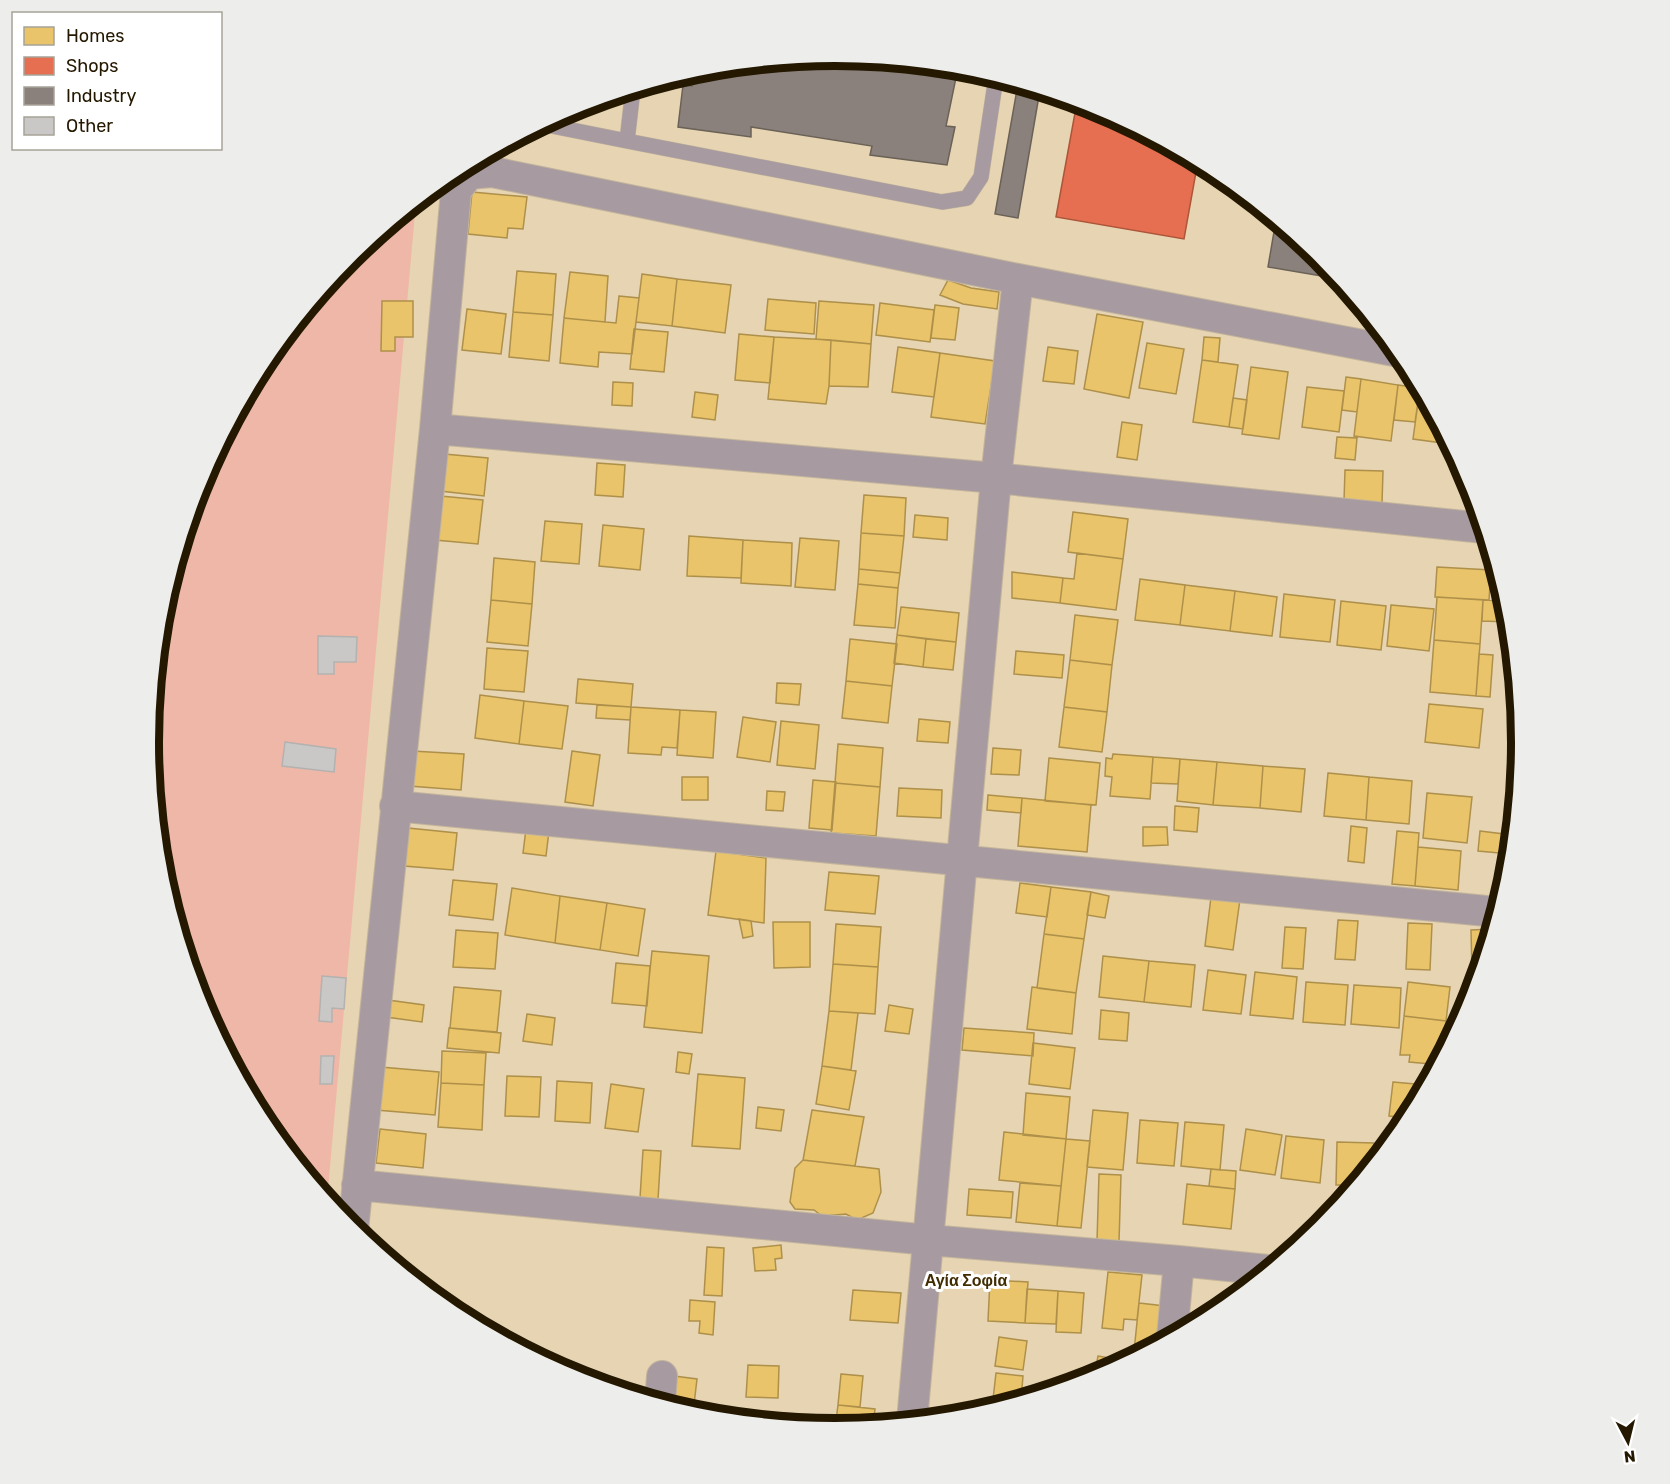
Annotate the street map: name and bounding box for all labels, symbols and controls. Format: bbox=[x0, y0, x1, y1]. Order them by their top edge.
legend bbox=[12, 12, 222, 150]
text: Homes bbox=[66, 25, 124, 47]
text: Shops bbox=[66, 55, 118, 77]
text: Industry bbox=[66, 85, 136, 107]
text: Other bbox=[66, 115, 113, 137]
district label: Αγία Σοφία bbox=[925, 1271, 1007, 1290]
north arrow bbox=[1598, 1412, 1658, 1472]
text: N bbox=[1623, 1446, 1637, 1467]

